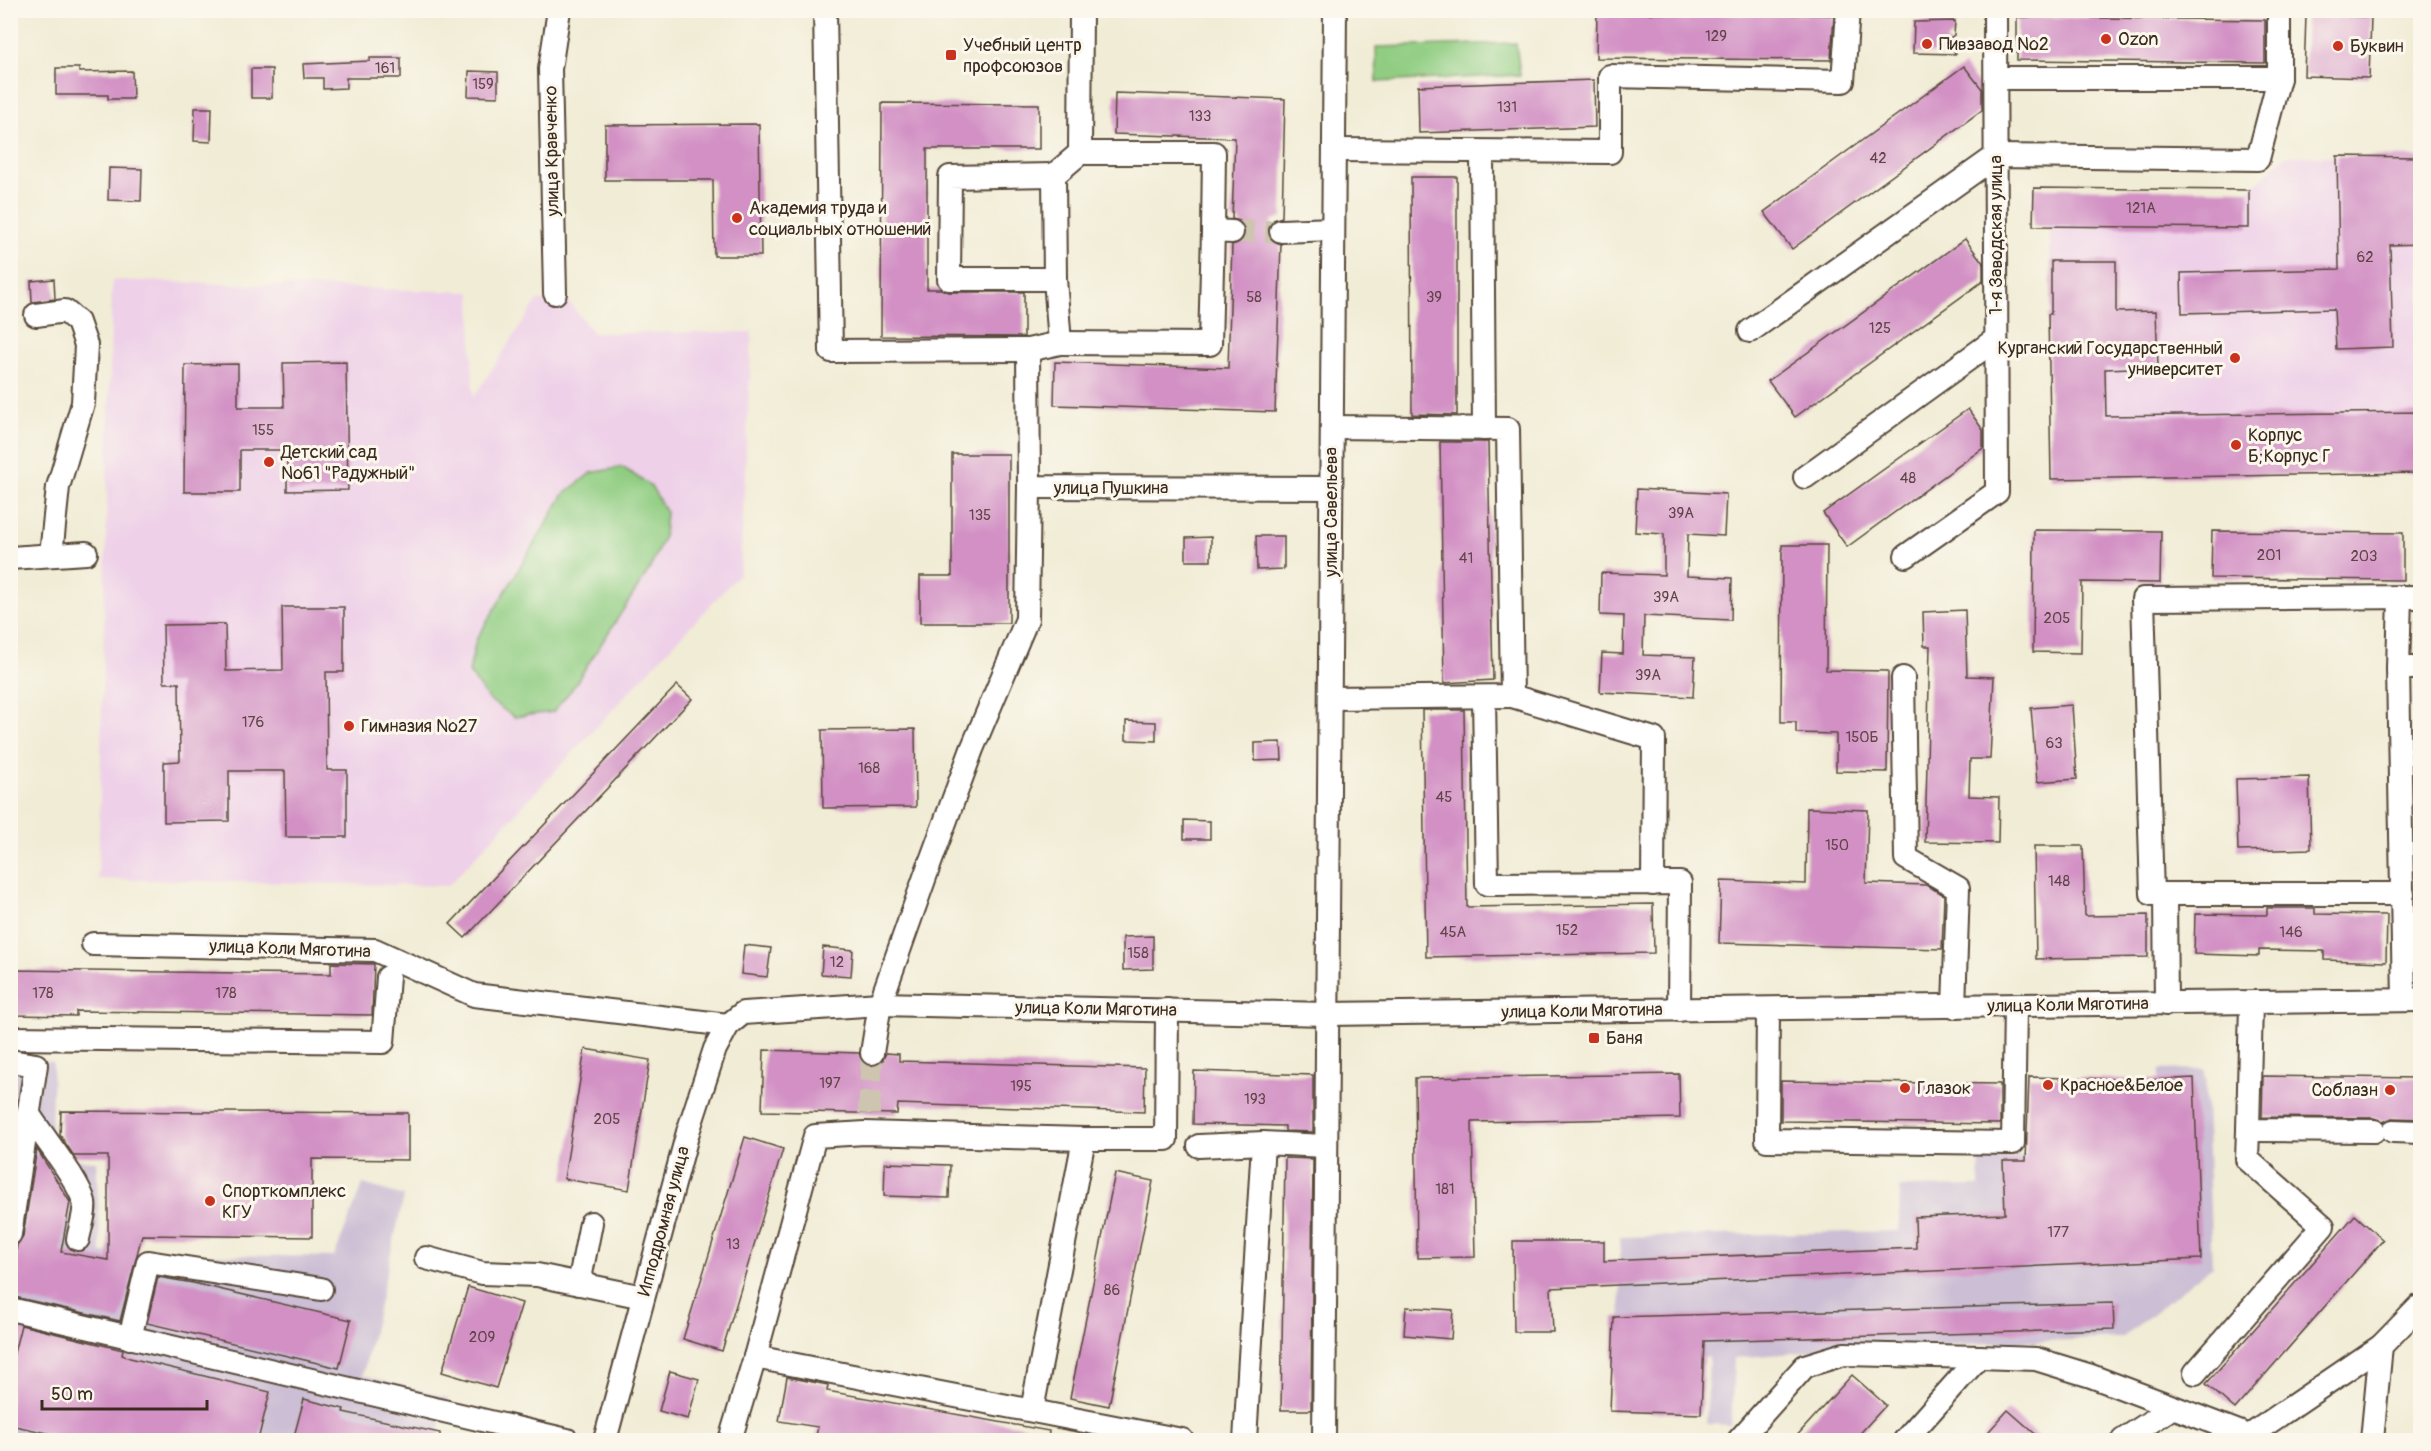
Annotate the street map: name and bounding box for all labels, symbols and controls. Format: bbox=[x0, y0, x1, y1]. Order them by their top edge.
house number: 129 bbox=[1705, 27, 1727, 46]
place label: Ozon bbox=[2118, 28, 2158, 51]
marker: Ozon bbox=[2099, 32, 2113, 46]
place label: Пивзавод №2 bbox=[1939, 33, 2049, 56]
place label: Учебный центр профсоюзов bbox=[963, 34, 1082, 78]
place label: Буквин bbox=[2350, 35, 2404, 58]
marker: Пивзавод №2 bbox=[1920, 37, 1934, 51]
marker: Буквин bbox=[2331, 39, 2345, 53]
marker: Учебный центр профсоюзов bbox=[944, 48, 958, 62]
house number: 161 bbox=[375, 59, 395, 78]
house number: 159 bbox=[472, 75, 494, 94]
street label: улица Кравченко bbox=[539, 85, 565, 218]
house number: 131 bbox=[1497, 98, 1517, 117]
house number: 133 bbox=[1189, 107, 1211, 126]
house number: 42 bbox=[1869, 149, 1887, 168]
street label: 1-я Заводская улица bbox=[1985, 155, 2008, 315]
place label: Академия труда и социальных отношений bbox=[749, 197, 931, 241]
house number: 121А bbox=[2126, 199, 2156, 218]
marker: Академия труда и социальных отношений bbox=[730, 211, 744, 225]
house number: 62 bbox=[2356, 248, 2374, 267]
house number: 58 bbox=[1246, 288, 1262, 307]
house number: 39 bbox=[1426, 288, 1442, 307]
house number: 125 bbox=[1869, 319, 1891, 338]
place label: Курганский Государственный университет bbox=[1997, 337, 2223, 381]
marker: Курганский Государственный университет bbox=[2228, 351, 2242, 365]
house number: 155 bbox=[252, 421, 274, 440]
place label: Корпус Б;Корпус Г bbox=[2248, 424, 2331, 468]
marker: Корпус Б;Корпус Г bbox=[2229, 438, 2243, 452]
place label: Детский сад №61 "Радужный" bbox=[280, 441, 415, 485]
street label: улица Савельева bbox=[1320, 447, 1343, 578]
marker: Детский сад №61 "Радужный" bbox=[262, 455, 276, 469]
house number: 48 bbox=[1900, 469, 1917, 488]
street label: улица Пушкина bbox=[1053, 477, 1168, 500]
house number: 39А bbox=[1668, 504, 1694, 523]
house number: 135 bbox=[969, 506, 991, 525]
house number: 201 bbox=[2257, 546, 2281, 565]
house number: 203 bbox=[2350, 547, 2378, 566]
house number: 41 bbox=[1459, 549, 1473, 568]
house number: 39А bbox=[1653, 588, 1679, 607]
house number: 205 bbox=[2044, 609, 2070, 628]
house number: 39А bbox=[1635, 666, 1661, 685]
house number: 176 bbox=[242, 713, 264, 732]
place label: Гимназия №27 bbox=[361, 715, 478, 738]
marker: Гимназия №27 bbox=[342, 719, 356, 733]
house number: 150Б bbox=[1845, 728, 1879, 747]
house number: 63 bbox=[2045, 734, 2063, 753]
house number: 168 bbox=[858, 759, 881, 778]
house number: 45 bbox=[1436, 788, 1452, 807]
house number: 150 bbox=[1825, 836, 1849, 855]
house number: 148 bbox=[2048, 872, 2070, 891]
house number: 152 bbox=[1556, 921, 1578, 940]
house number: 45А bbox=[1440, 923, 1467, 942]
house number: 146 bbox=[2279, 923, 2303, 942]
street label: улица Коли Мяготина bbox=[208, 935, 371, 963]
house number: 158 bbox=[1127, 944, 1149, 963]
house number: 12 bbox=[830, 953, 844, 972]
house number: 178 bbox=[32, 984, 54, 1003]
house number: 178 bbox=[215, 984, 237, 1003]
street label: улица Коли Мяготина bbox=[1986, 992, 2149, 1018]
street label: улица Коли Мяготина bbox=[1014, 996, 1177, 1022]
street label: улица Коли Мяготина bbox=[1500, 998, 1663, 1024]
place label: Баня bbox=[1606, 1027, 1643, 1050]
marker: Баня bbox=[1587, 1031, 1601, 1045]
house number: 197 bbox=[819, 1074, 841, 1093]
place label: Красное&Белое bbox=[2060, 1074, 2183, 1097]
house number: 195 bbox=[1010, 1077, 1032, 1096]
place label: Глазок bbox=[1917, 1077, 1971, 1100]
marker: Красное&Белое bbox=[2041, 1078, 2055, 1092]
place label: Соблазн bbox=[2311, 1079, 2378, 1102]
marker: Глазок bbox=[1898, 1081, 1912, 1095]
marker: Соблазн bbox=[2383, 1083, 2397, 1097]
house number: 193 bbox=[1244, 1090, 1266, 1109]
house number: 205 bbox=[594, 1110, 620, 1129]
street label: Ипподромная улица bbox=[633, 1144, 695, 1298]
place label: Спорткомплекс КГУ bbox=[222, 1180, 346, 1224]
house number: 181 bbox=[1435, 1180, 1455, 1199]
marker: Спорткомплекс КГУ bbox=[203, 1194, 217, 1208]
house number: 177 bbox=[2047, 1223, 2069, 1242]
house number: 13 bbox=[726, 1235, 740, 1254]
house number: 86 bbox=[1104, 1281, 1120, 1300]
house number: 209 bbox=[469, 1328, 495, 1347]
scale bar bbox=[42, 1373, 207, 1411]
text: 50 m bbox=[51, 1383, 93, 1406]

